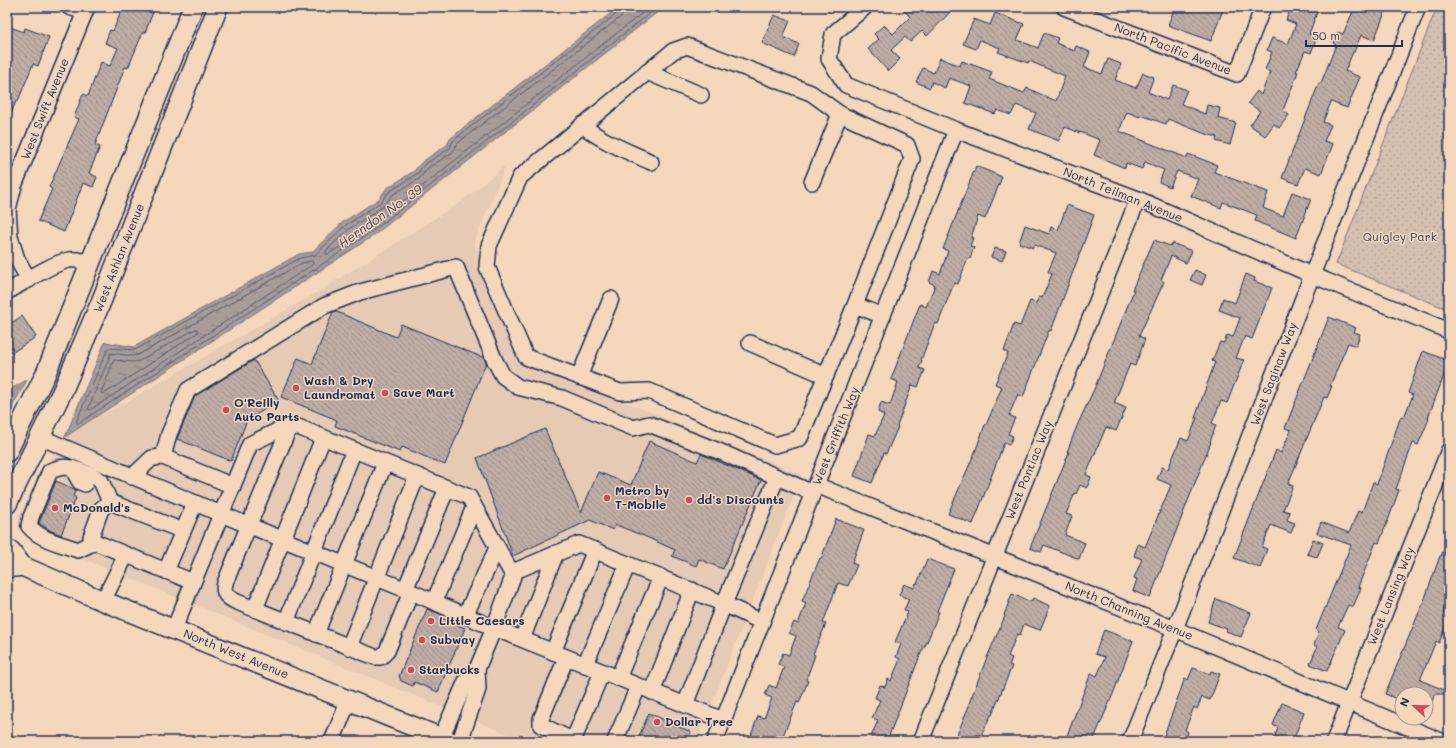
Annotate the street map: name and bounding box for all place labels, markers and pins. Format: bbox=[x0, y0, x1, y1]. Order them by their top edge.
place label: Wash & Dry Laundromat bbox=[304, 372, 375, 402]
marker: Wash & Dry Laundromat bbox=[291, 383, 301, 393]
place label: Save Mart bbox=[393, 384, 455, 400]
marker: Save Mart bbox=[380, 388, 390, 398]
place label: O'Reilly Auto Parts bbox=[234, 394, 299, 424]
marker: O'Reilly Auto Parts bbox=[221, 405, 231, 415]
place label: Metro by T-Mobile bbox=[615, 482, 670, 512]
place label: dd's Discounts bbox=[697, 491, 784, 507]
marker: Metro by T-Mobile bbox=[602, 493, 612, 503]
marker: dd's Discounts bbox=[684, 495, 694, 505]
place label: McDonald's bbox=[63, 499, 130, 515]
marker: McDonald's bbox=[50, 503, 60, 513]
place label: Little Caesars bbox=[439, 612, 525, 628]
marker: Little Caesars bbox=[426, 616, 436, 626]
place label: Subway bbox=[430, 631, 476, 647]
marker: Subway bbox=[417, 635, 427, 645]
place label: Starbucks bbox=[419, 661, 480, 677]
marker: Starbucks bbox=[406, 665, 416, 675]
place label: Dollar Tree bbox=[665, 713, 733, 729]
marker: Dollar Tree bbox=[652, 717, 662, 727]

